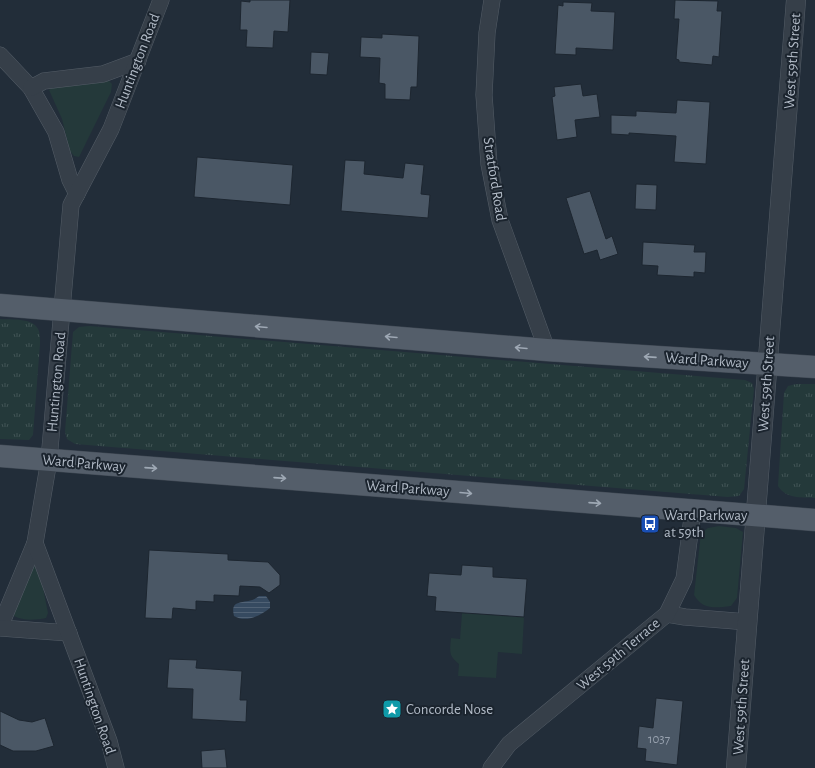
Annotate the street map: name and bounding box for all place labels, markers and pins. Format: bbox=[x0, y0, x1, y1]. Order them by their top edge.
place label: Ward Parkway at 59th bbox=[664, 508, 748, 540]
bus stop icon: Ward Parkway at 59th bbox=[639, 513, 661, 535]
place icon: Concorde Nose bbox=[381, 698, 403, 720]
place label: Concorde Nose bbox=[406, 702, 493, 717]

